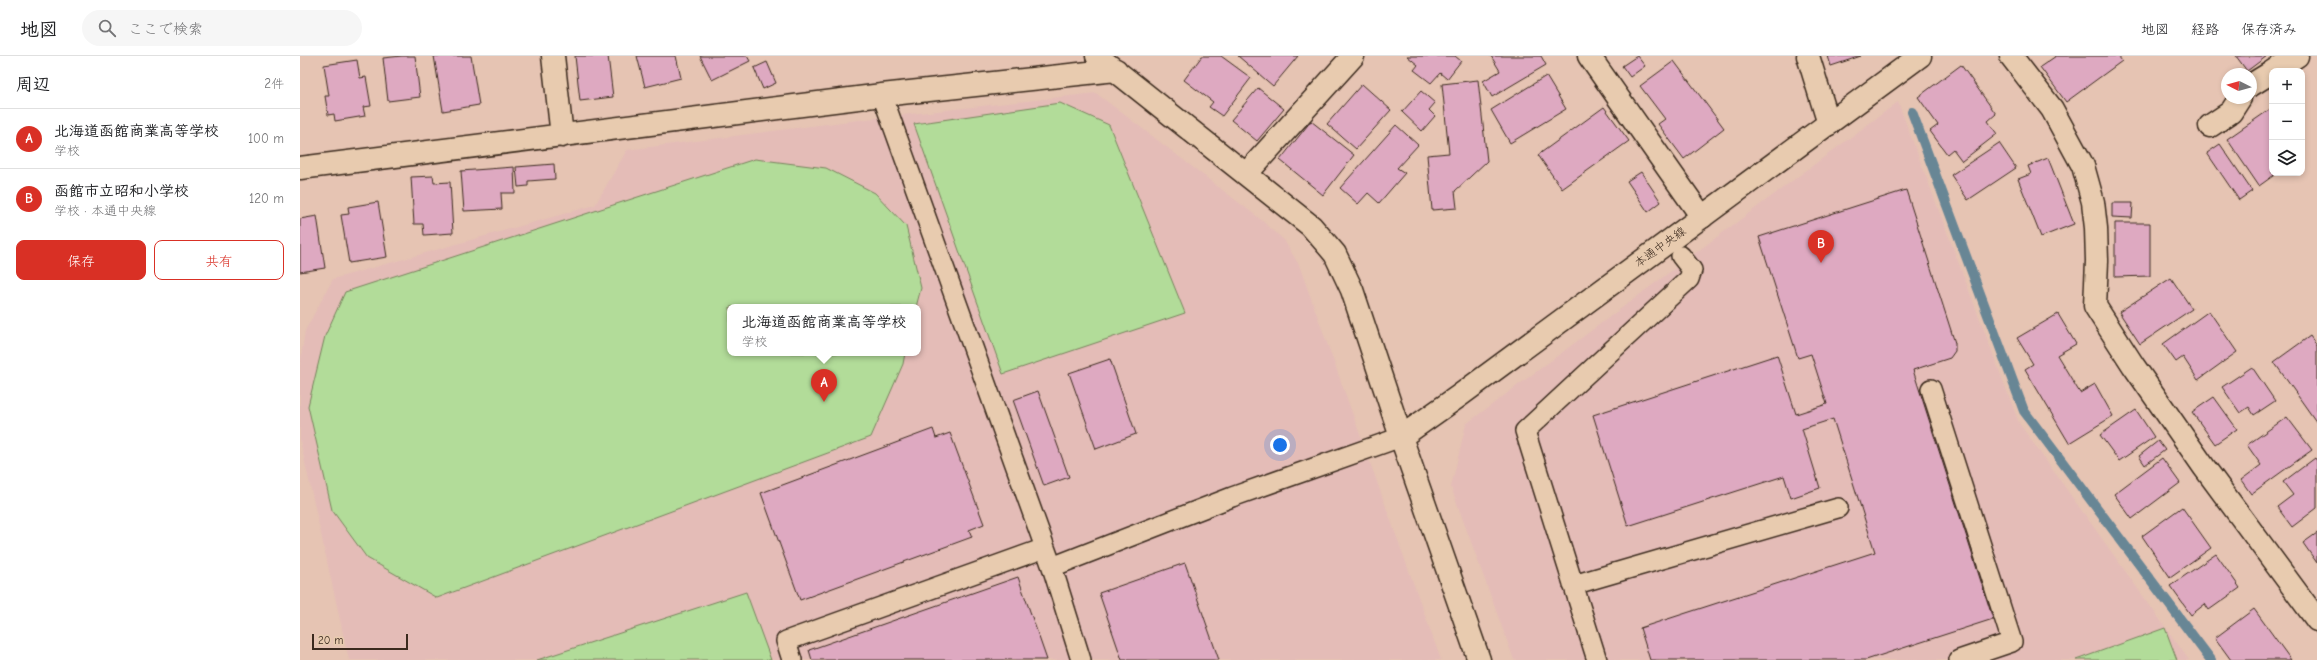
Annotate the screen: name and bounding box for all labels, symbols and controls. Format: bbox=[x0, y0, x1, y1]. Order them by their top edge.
search box bbox=[82, 10, 362, 46]
icon: search bbox=[96, 17, 118, 39]
text: 地図 bbox=[20, 19, 58, 41]
text: ここで検索 bbox=[128, 20, 203, 38]
text: 地図 bbox=[2141, 21, 2169, 38]
text: 経路 bbox=[2191, 21, 2219, 38]
text: 保存済み bbox=[2241, 21, 2297, 38]
north arrow bbox=[2221, 68, 2257, 104]
map controls bbox=[2269, 68, 2305, 176]
button: + bbox=[2269, 68, 2305, 104]
text: 周辺 bbox=[16, 75, 50, 94]
text: 2件 bbox=[264, 76, 284, 91]
button: − bbox=[2269, 104, 2305, 140]
text: 北海道函館商業高等学校 bbox=[54, 122, 219, 140]
text: A bbox=[25, 131, 33, 146]
text: 100 m bbox=[248, 131, 284, 146]
button: layers bbox=[2269, 140, 2305, 176]
text: 学校 bbox=[54, 143, 80, 158]
text: 函館市立昭和小学校 bbox=[54, 182, 189, 200]
text: B bbox=[25, 191, 33, 206]
text: 120 m bbox=[249, 191, 284, 206]
text: 学校 · 本通中央線 bbox=[54, 203, 156, 218]
street label: 本通中央線 bbox=[1632, 224, 1688, 270]
pin: B bbox=[1808, 230, 1834, 263]
button: 保存 bbox=[16, 240, 146, 280]
button: 共有 bbox=[154, 240, 284, 280]
popup bbox=[727, 304, 921, 356]
text: 北海道函館商業高等学校 bbox=[741, 313, 907, 331]
text: 学校 bbox=[741, 334, 768, 349]
pin: A bbox=[811, 369, 837, 402]
your location bbox=[1270, 435, 1290, 455]
scale bar bbox=[312, 632, 408, 651]
text: 20 m bbox=[318, 634, 343, 647]

